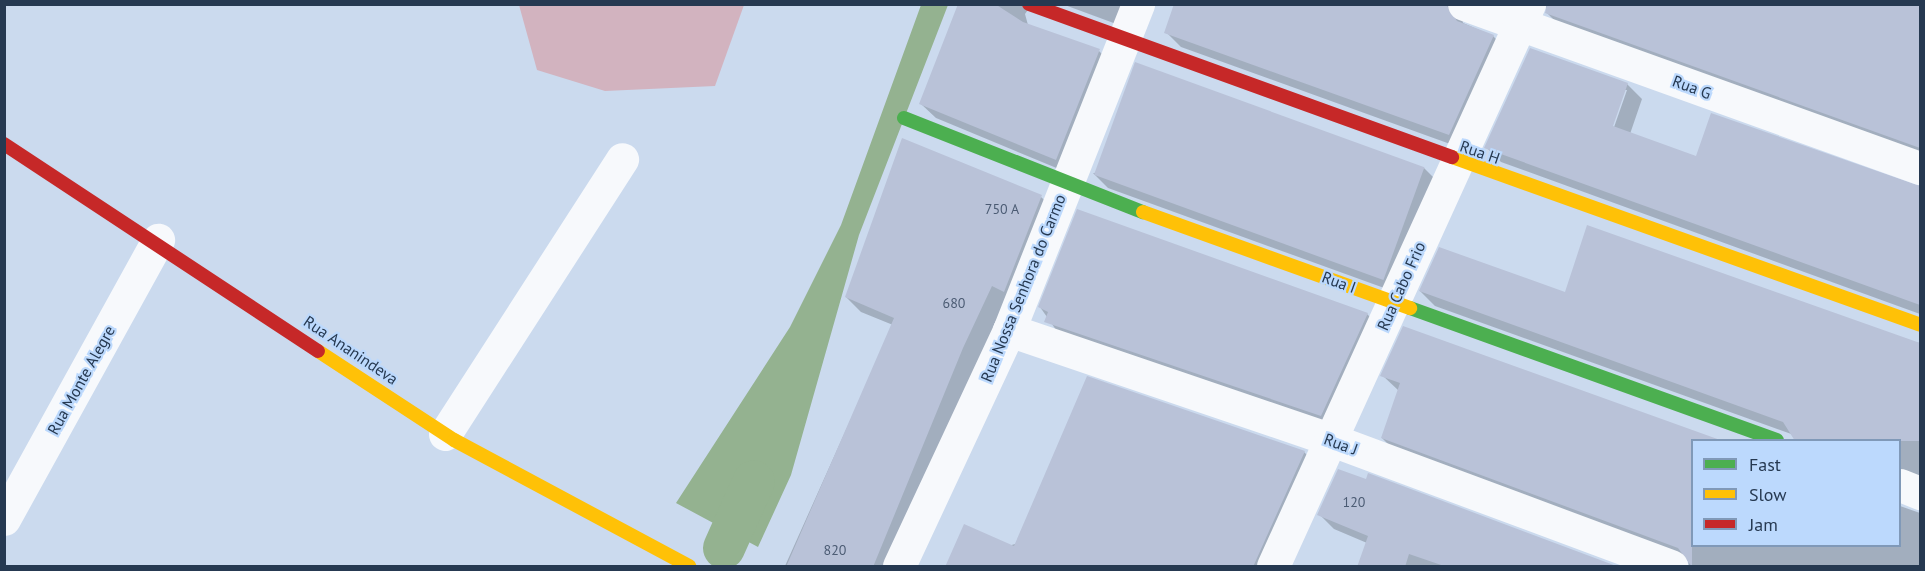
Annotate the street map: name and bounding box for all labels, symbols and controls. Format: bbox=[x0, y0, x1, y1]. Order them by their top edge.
street label: Rua G bbox=[1670, 71, 1714, 103]
street label: Rua H bbox=[1458, 136, 1502, 168]
street label: Rua Nossa Senhora do Carmo bbox=[976, 191, 1070, 385]
house number: 750 A bbox=[985, 201, 1019, 217]
street label: Rua Cabo Frio bbox=[1373, 239, 1429, 333]
street label: Rua I bbox=[1319, 267, 1359, 297]
house number: 680 bbox=[943, 295, 965, 311]
street label: Rua Ananindeva bbox=[300, 311, 402, 389]
street label: Rua Monte Alegre bbox=[43, 322, 119, 438]
street label: Rua J bbox=[1321, 429, 1361, 459]
legend bbox=[1691, 439, 1901, 547]
text: Fast bbox=[1749, 453, 1781, 476]
text: Slow bbox=[1749, 483, 1787, 506]
house number: 120 bbox=[1343, 494, 1365, 510]
text: Jam bbox=[1749, 513, 1778, 536]
house number: 820 bbox=[824, 542, 846, 558]

